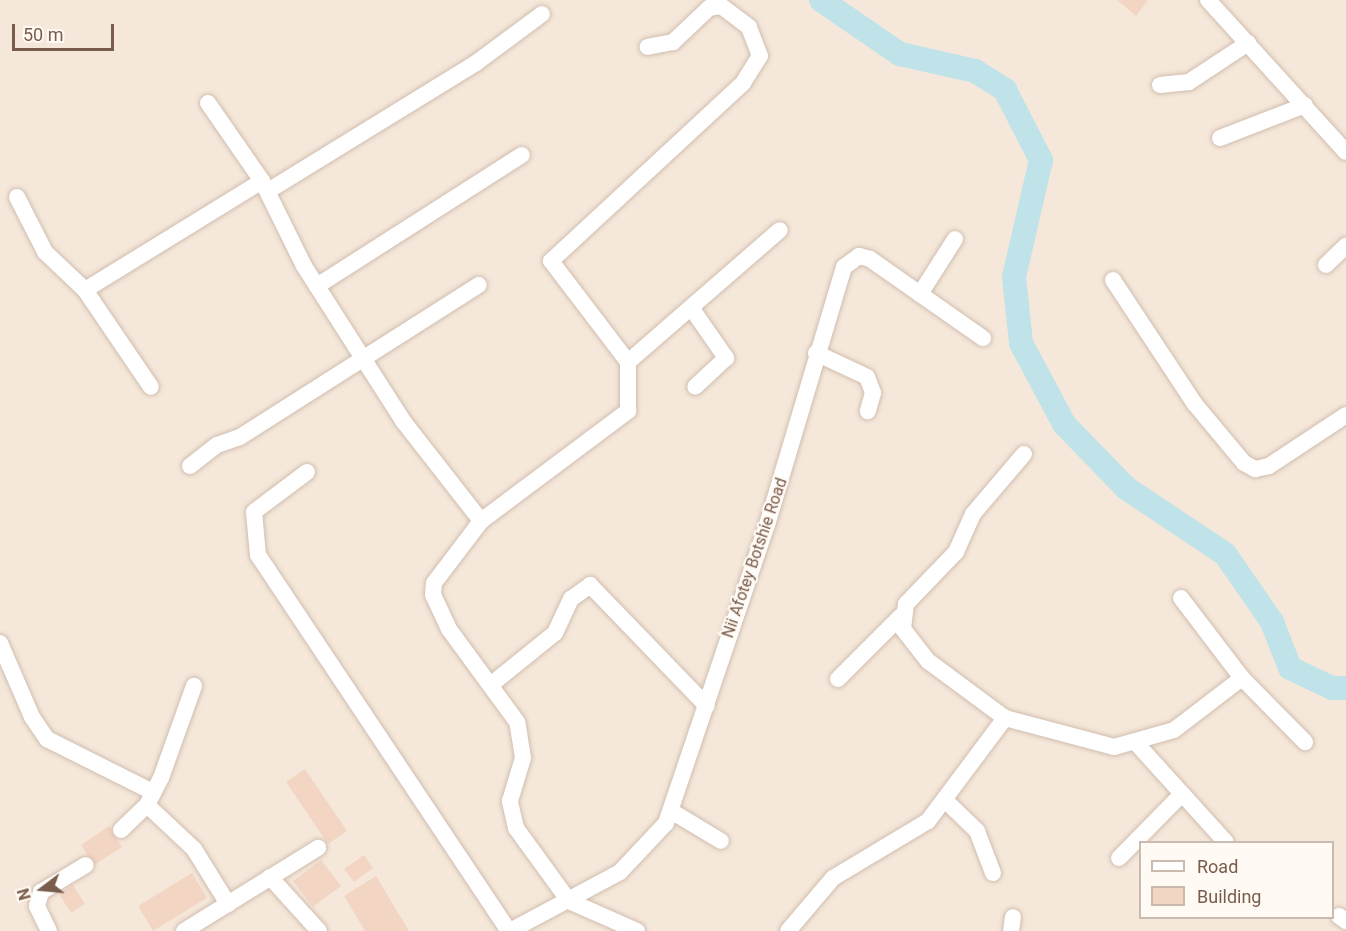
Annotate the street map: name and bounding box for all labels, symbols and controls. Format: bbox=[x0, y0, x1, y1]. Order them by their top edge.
scale bar bbox=[15, 12, 117, 50]
text: 50 m bbox=[23, 24, 63, 45]
street label: Nii Afotey Botshie Road bbox=[719, 475, 791, 641]
legend bbox=[1139, 841, 1334, 919]
text: Road bbox=[1197, 856, 1238, 877]
north arrow bbox=[12, 859, 72, 919]
text: N bbox=[14, 886, 35, 902]
text: Building bbox=[1197, 886, 1261, 907]

